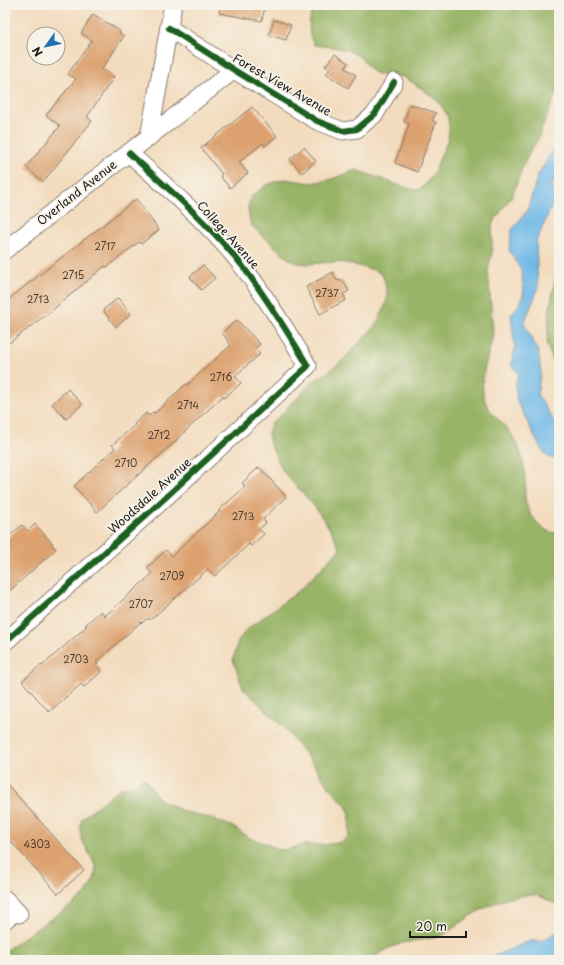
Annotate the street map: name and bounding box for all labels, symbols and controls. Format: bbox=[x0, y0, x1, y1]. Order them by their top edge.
north arrow bbox=[26, 26, 66, 66]
text: N bbox=[28, 43, 47, 60]
street label: Forest View Avenue bbox=[230, 49, 336, 120]
street label: Overland Avenue bbox=[33, 155, 121, 229]
street label: College Avenue bbox=[193, 196, 264, 272]
house number: 2717 bbox=[94, 238, 116, 253]
house number: 2715 bbox=[62, 267, 84, 282]
house number: 2737 bbox=[315, 285, 339, 300]
house number: 2713 bbox=[27, 291, 49, 306]
house number: 2716 bbox=[210, 369, 232, 384]
house number: 2714 bbox=[177, 397, 200, 412]
house number: 2712 bbox=[148, 427, 170, 442]
street label: Woodsdale Avenue bbox=[104, 453, 195, 538]
house number: 2710 bbox=[115, 455, 137, 470]
house number: 2713 bbox=[232, 508, 254, 523]
house number: 2709 bbox=[160, 568, 185, 583]
house number: 2707 bbox=[129, 596, 154, 611]
house number: 2703 bbox=[63, 651, 89, 666]
house number: 4303 bbox=[24, 836, 51, 851]
scale bar bbox=[410, 913, 466, 939]
text: 20 m bbox=[416, 917, 447, 935]

